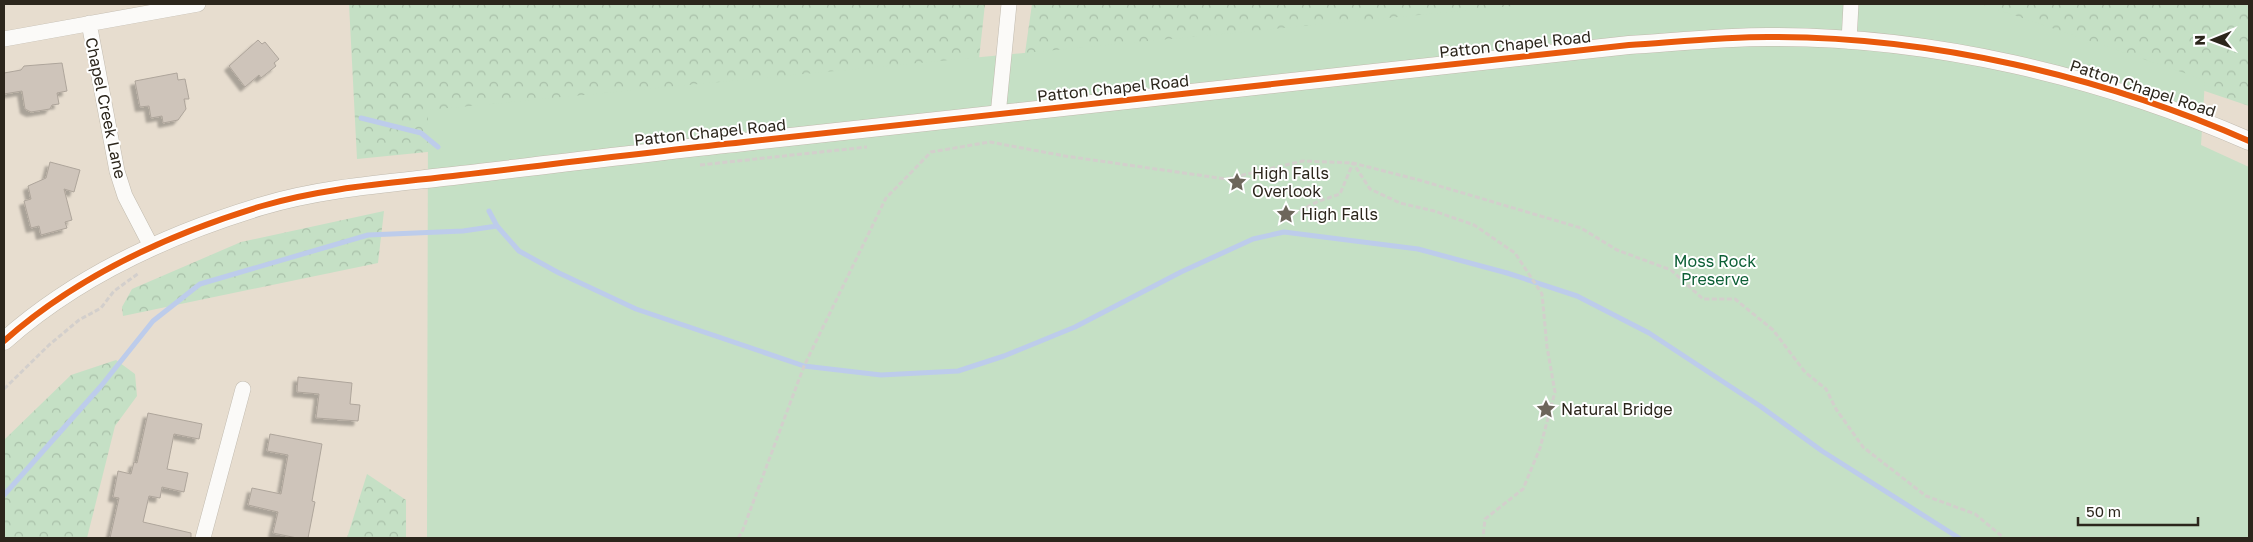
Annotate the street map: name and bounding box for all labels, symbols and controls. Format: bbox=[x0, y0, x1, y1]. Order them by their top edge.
north arrow bbox=[2188, 15, 2238, 65]
street label: Patton Chapel Road bbox=[1438, 26, 1592, 62]
street label: Chapel Creek Lane bbox=[81, 35, 131, 181]
text: N bbox=[2191, 35, 2208, 46]
street label: Patton Chapel Road bbox=[2067, 55, 2219, 121]
street label: Patton Chapel Road bbox=[1036, 70, 1190, 106]
street label: Patton Chapel Road bbox=[633, 114, 787, 150]
place label: High Falls Overlook bbox=[1252, 163, 1329, 201]
place icon: High Falls Overlook bbox=[1226, 171, 1248, 193]
place icon: High Falls bbox=[1275, 203, 1297, 225]
place label: High Falls bbox=[1301, 204, 1378, 224]
park label: Moss Rock Preserve bbox=[1674, 251, 1756, 289]
place icon: Natural Bridge bbox=[1535, 398, 1557, 420]
place label: Natural Bridge bbox=[1561, 399, 1673, 419]
scale bar bbox=[2078, 494, 2198, 526]
text: 50 m bbox=[2086, 502, 2121, 520]

